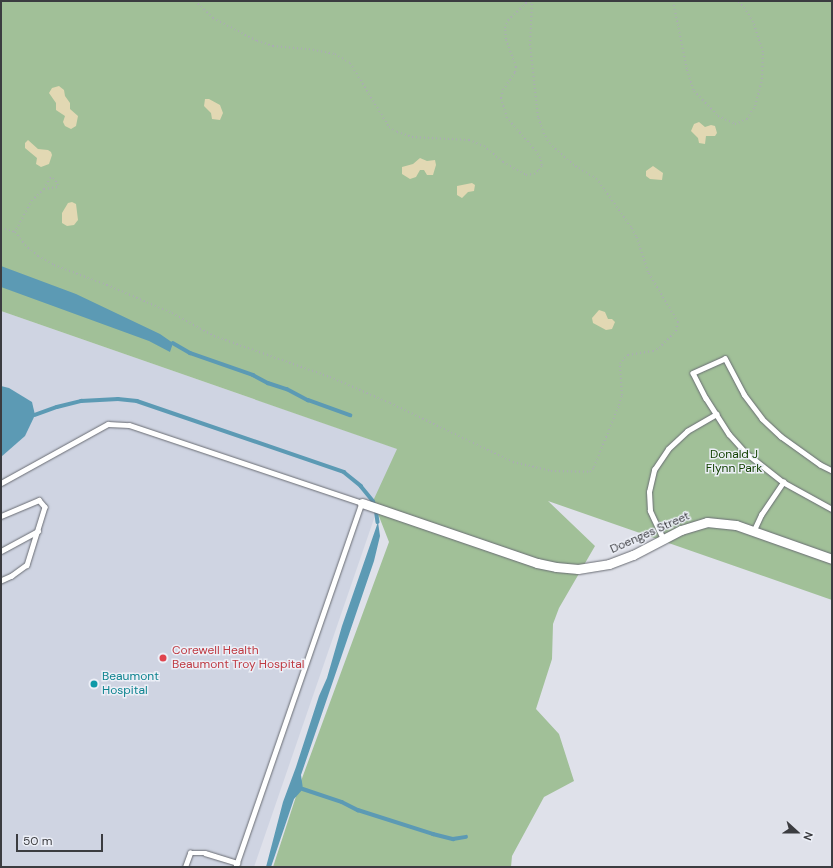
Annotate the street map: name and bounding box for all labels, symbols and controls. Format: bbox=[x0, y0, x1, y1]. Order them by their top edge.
park label: Donald J Flynn Park bbox=[706, 448, 762, 476]
street label: Doenges Street bbox=[608, 509, 692, 557]
place label: Corewell Health Beaumont Troy Hospital bbox=[172, 644, 304, 672]
marker: Corewell Health Beaumont Troy Hospital bbox=[157, 652, 169, 664]
place label: Beaumont Hospital bbox=[102, 670, 159, 698]
marker: Beaumont Hospital bbox=[89, 679, 99, 689]
north arrow bbox=[777, 812, 817, 852]
scale bar bbox=[18, 826, 105, 852]
text: N bbox=[800, 830, 816, 843]
text: 50 m bbox=[23, 833, 52, 849]

